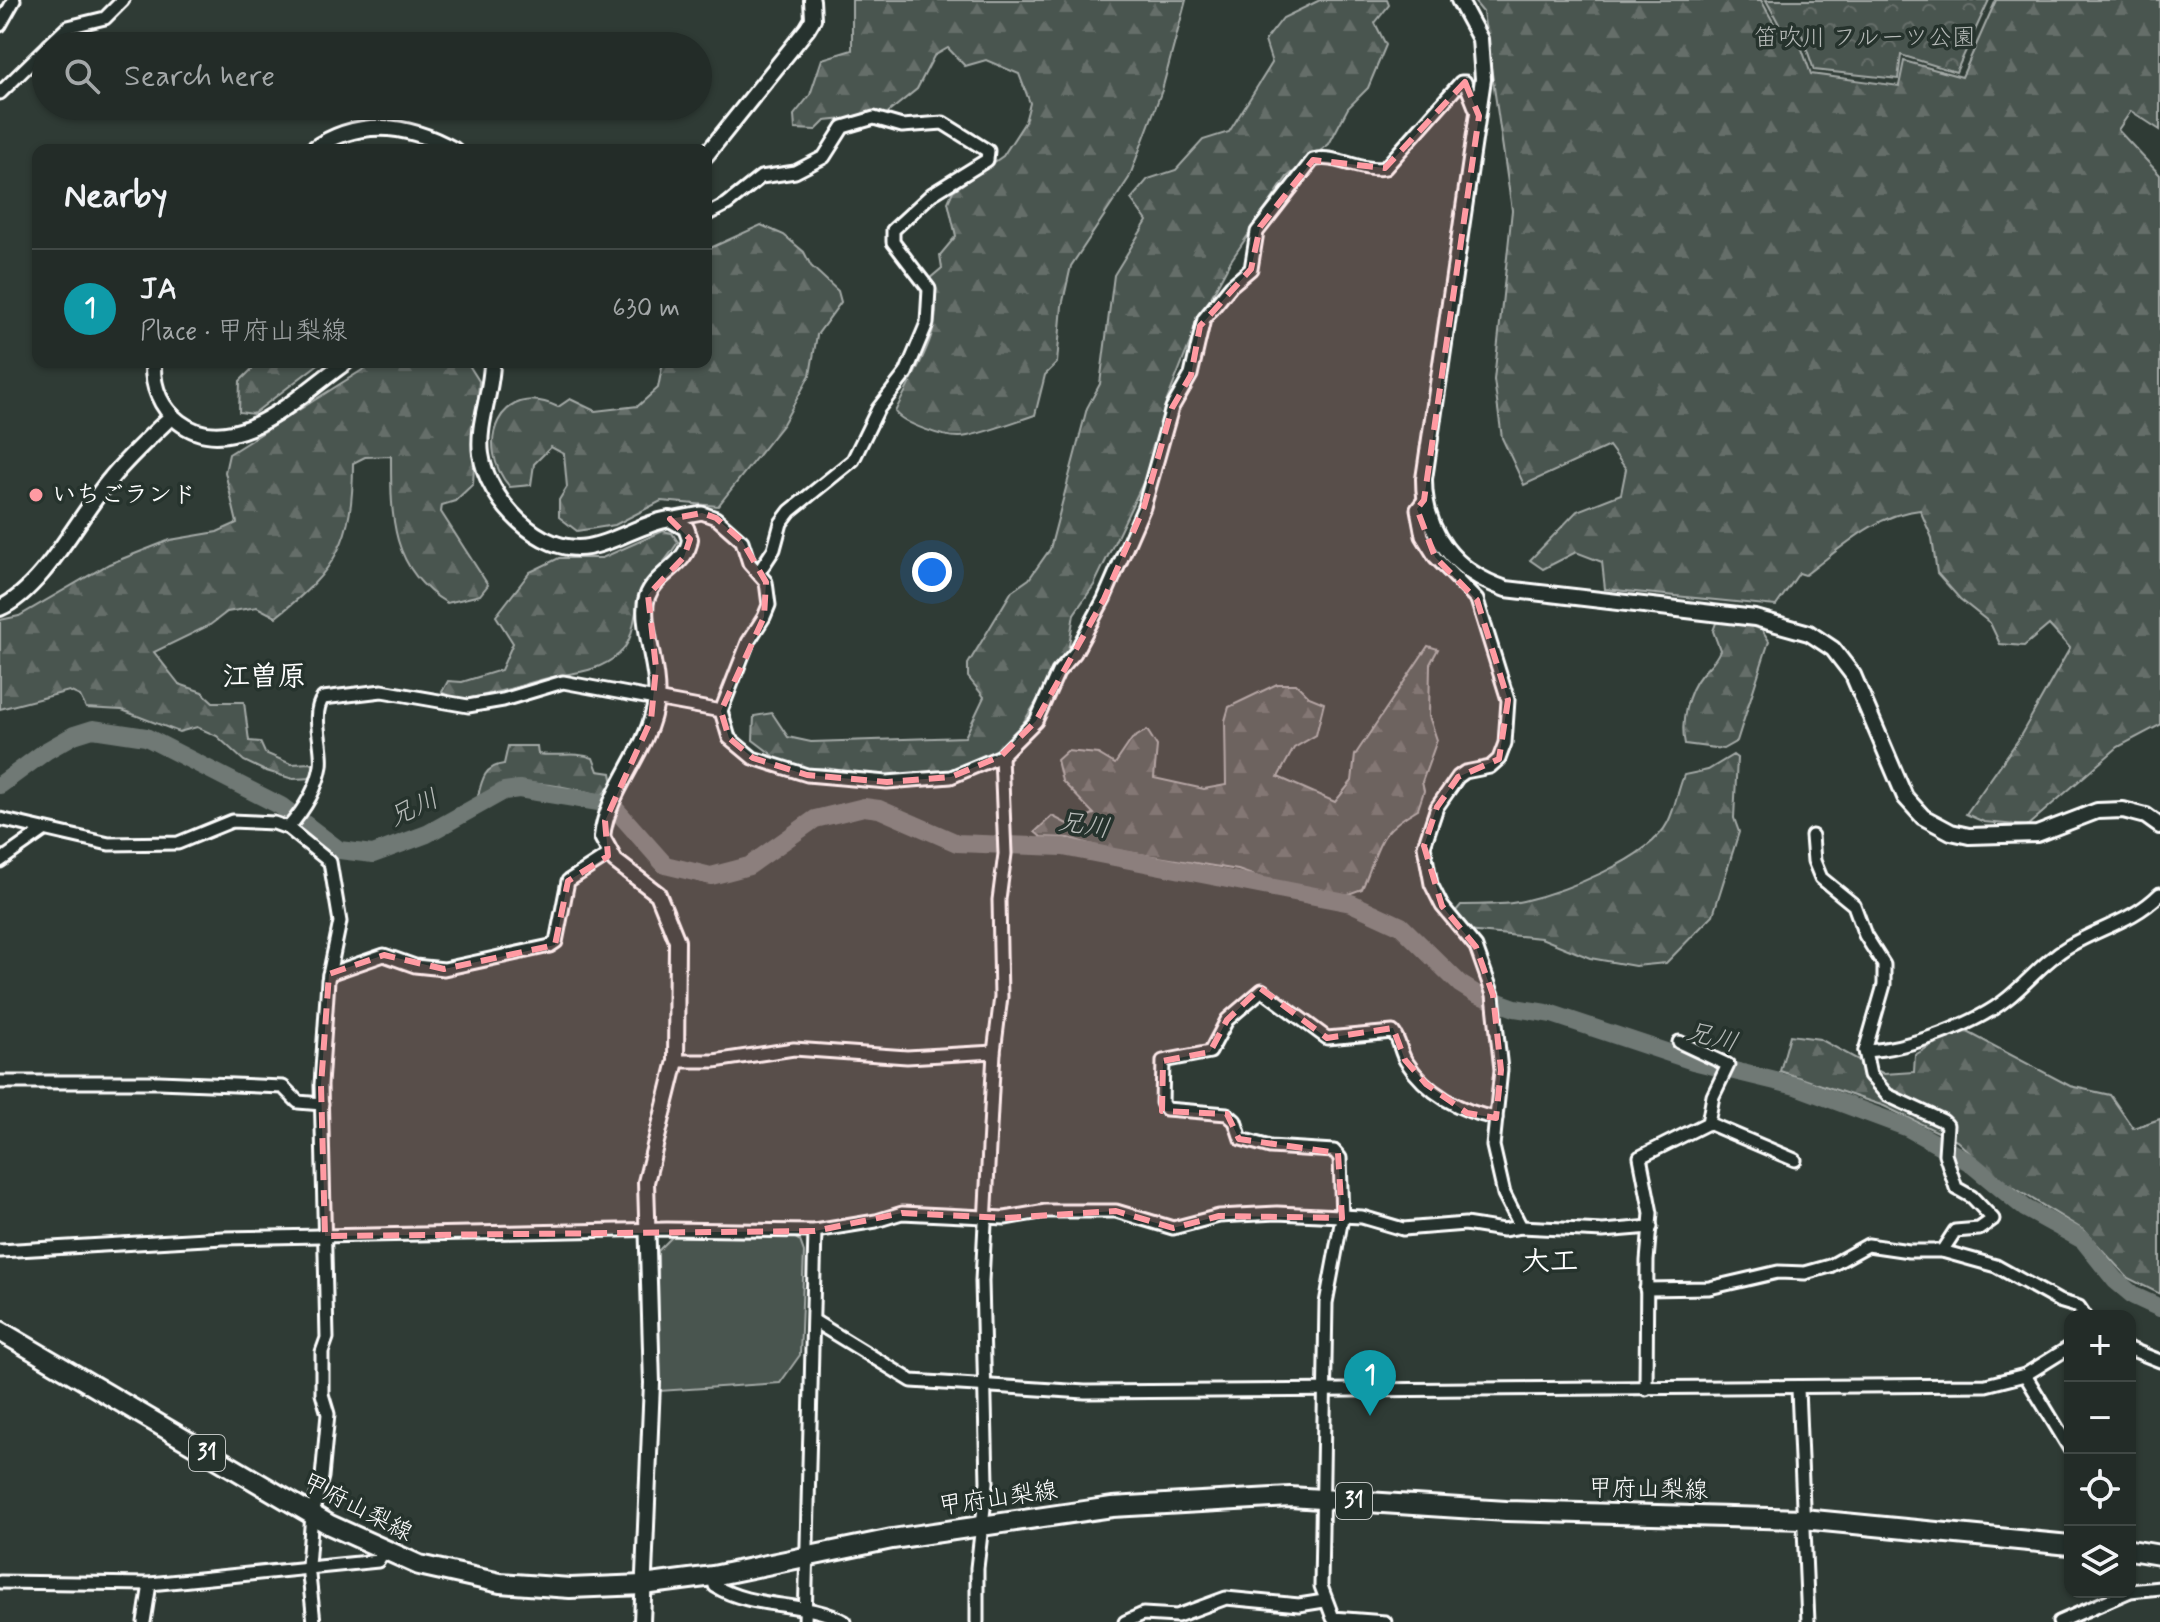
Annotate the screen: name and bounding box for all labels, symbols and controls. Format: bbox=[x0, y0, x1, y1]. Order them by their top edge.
park label: 笛吹川 フルーツ公園 bbox=[1754, 23, 1976, 54]
search box bbox=[32, 32, 712, 120]
icon: search bbox=[60, 54, 104, 98]
text: Search here bbox=[124, 57, 275, 96]
text: Nearby bbox=[64, 174, 168, 219]
text: JA bbox=[140, 270, 177, 309]
text: 1 bbox=[84, 292, 96, 326]
text: 630 m bbox=[612, 292, 680, 326]
text: Place · 甲府山梨線 bbox=[140, 315, 347, 349]
place label: いちごランド bbox=[52, 480, 196, 511]
marker: いちごランド bbox=[27, 486, 45, 504]
your location bbox=[912, 552, 952, 592]
district label: 江曽原 bbox=[222, 659, 306, 696]
water label: 兄川 bbox=[383, 783, 445, 835]
water label: 兄川 bbox=[1056, 805, 1112, 847]
water label: 兄川 bbox=[1682, 1015, 1742, 1061]
district label: 大工 bbox=[1522, 1244, 1578, 1281]
map controls bbox=[2064, 1310, 2136, 1598]
button: + bbox=[2064, 1310, 2136, 1382]
pin: 1 bbox=[1344, 1350, 1396, 1416]
button: − bbox=[2064, 1382, 2136, 1454]
road number: 31 bbox=[189, 1435, 225, 1471]
button: locate bbox=[2064, 1454, 2136, 1526]
street label: 甲府山梨線 bbox=[297, 1467, 417, 1549]
street label: 甲府山梨線 bbox=[1588, 1473, 1708, 1507]
street label: 甲府山梨線 bbox=[936, 1475, 1060, 1523]
road number: 31 bbox=[1336, 1483, 1372, 1519]
button: layers bbox=[2064, 1526, 2136, 1598]

